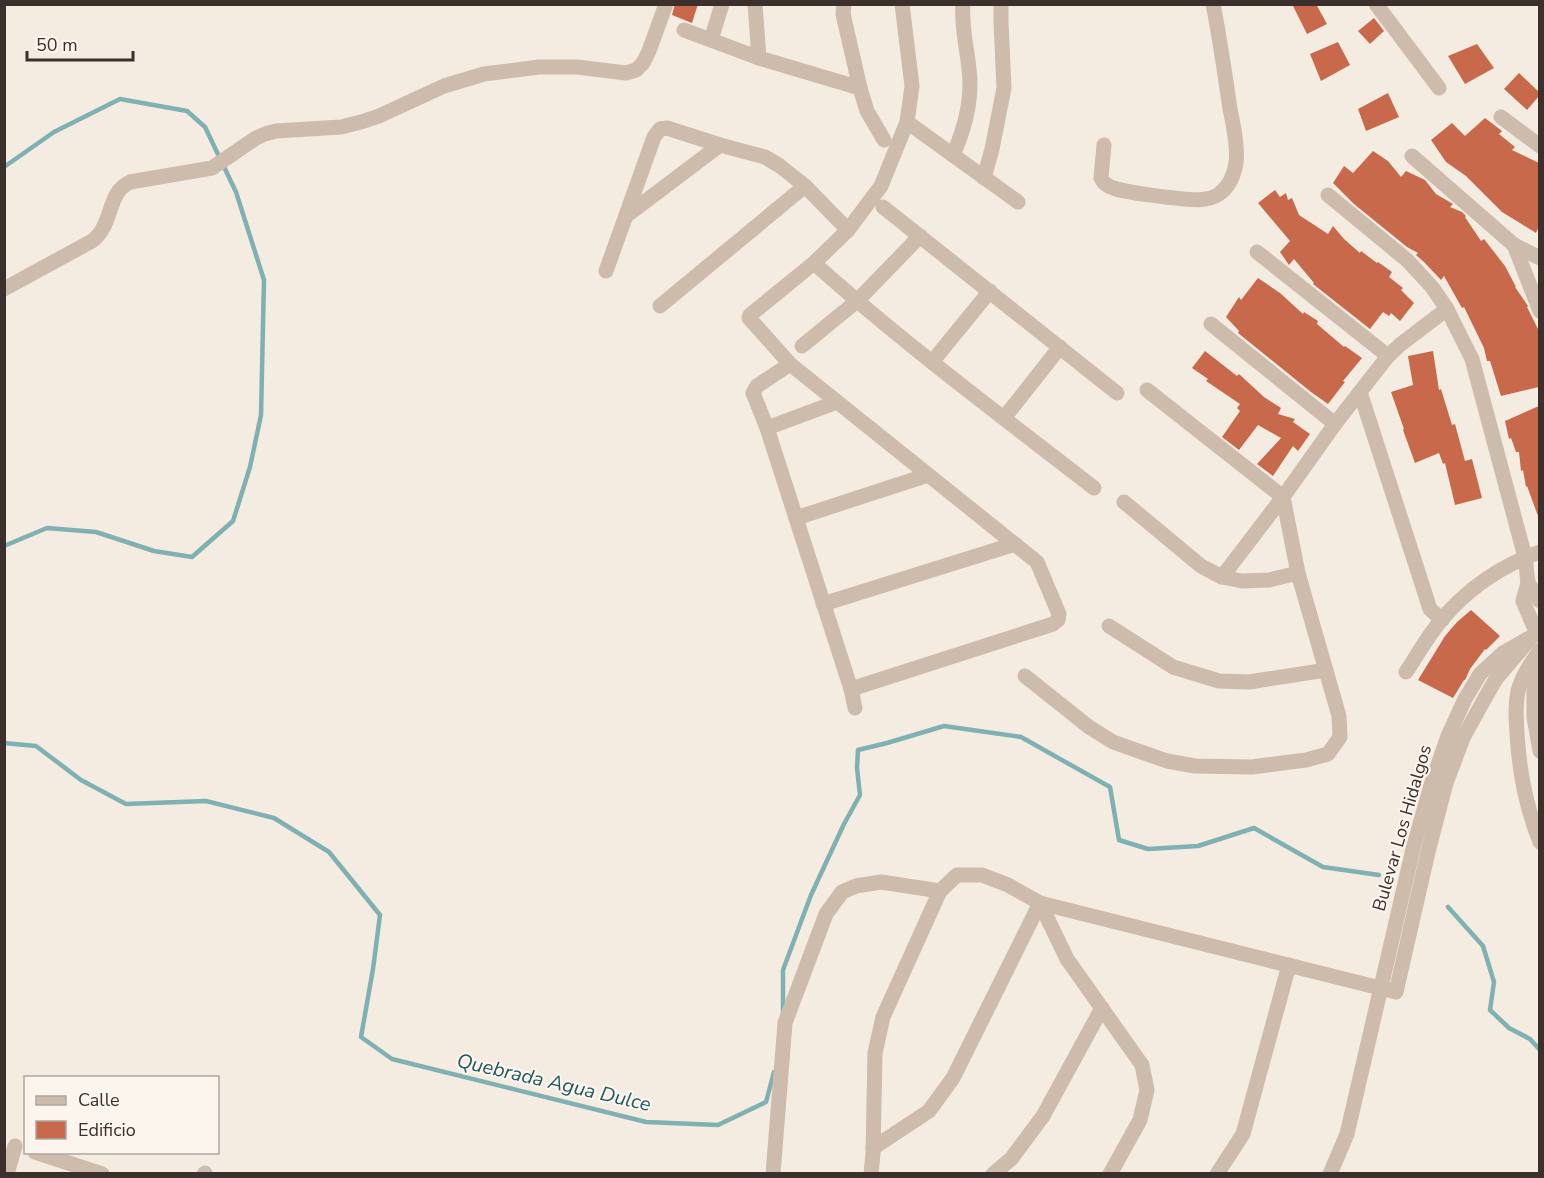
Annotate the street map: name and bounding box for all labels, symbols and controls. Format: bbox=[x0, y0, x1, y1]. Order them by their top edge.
scale bar bbox=[27, 24, 134, 62]
text: 50 m bbox=[36, 33, 78, 57]
street label: Bulevar Los Hidalgos bbox=[1367, 742, 1437, 914]
water label: Quebrada Agua Dulce bbox=[454, 1047, 654, 1118]
legend bbox=[24, 1076, 219, 1154]
text: Calle bbox=[78, 1088, 120, 1112]
text: Edificio bbox=[78, 1118, 136, 1142]

